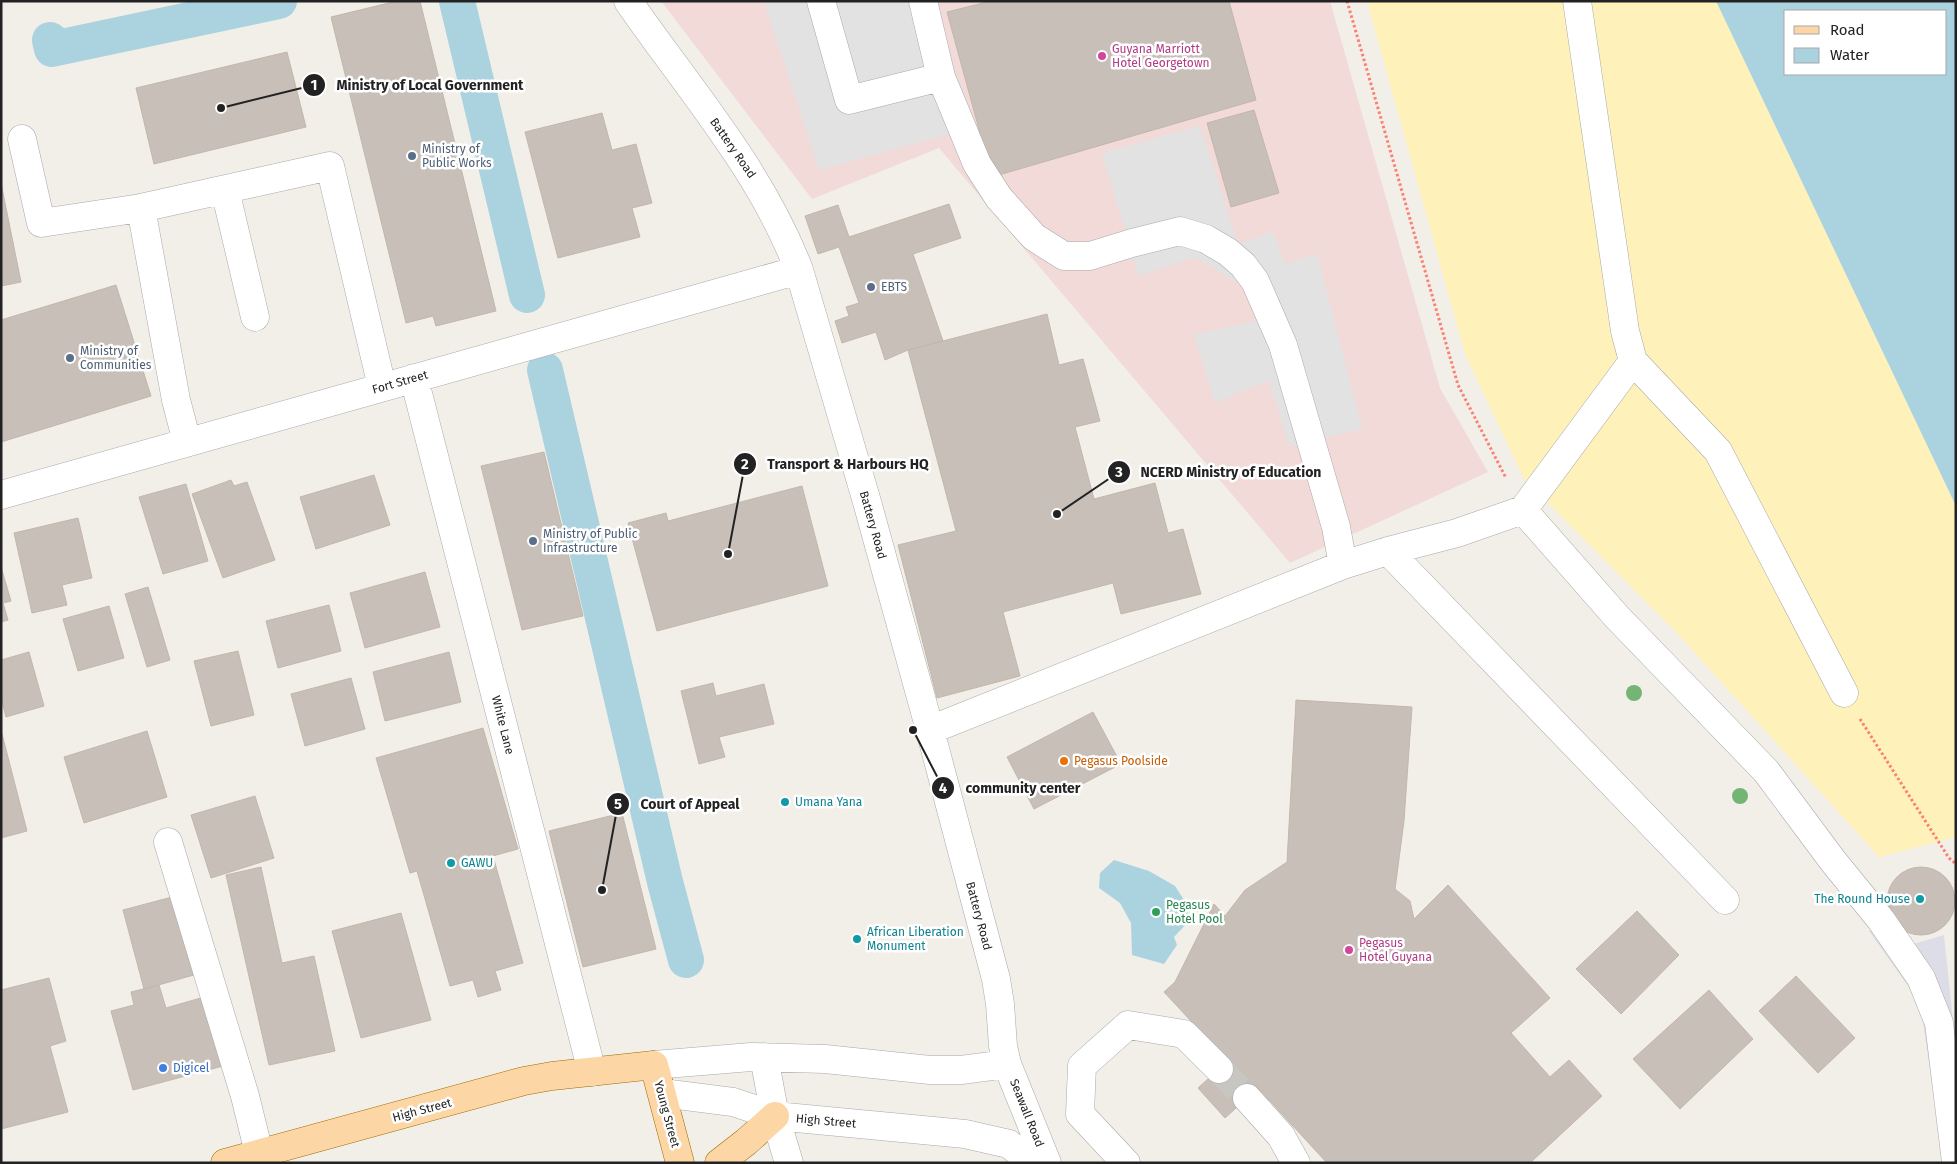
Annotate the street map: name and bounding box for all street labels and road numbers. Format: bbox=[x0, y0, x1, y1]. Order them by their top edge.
street label: Battery Road bbox=[707, 115, 759, 181]
street label: Fort Street bbox=[371, 367, 430, 397]
street label: Battery Road bbox=[857, 489, 889, 561]
street label: White Lane bbox=[489, 694, 517, 756]
street label: Battery Road bbox=[963, 880, 995, 952]
street label: Seawall Road bbox=[1007, 1077, 1047, 1149]
street label: Young Street bbox=[651, 1079, 683, 1150]
street label: High Street bbox=[391, 1095, 454, 1125]
street label: High Street bbox=[795, 1111, 857, 1131]

